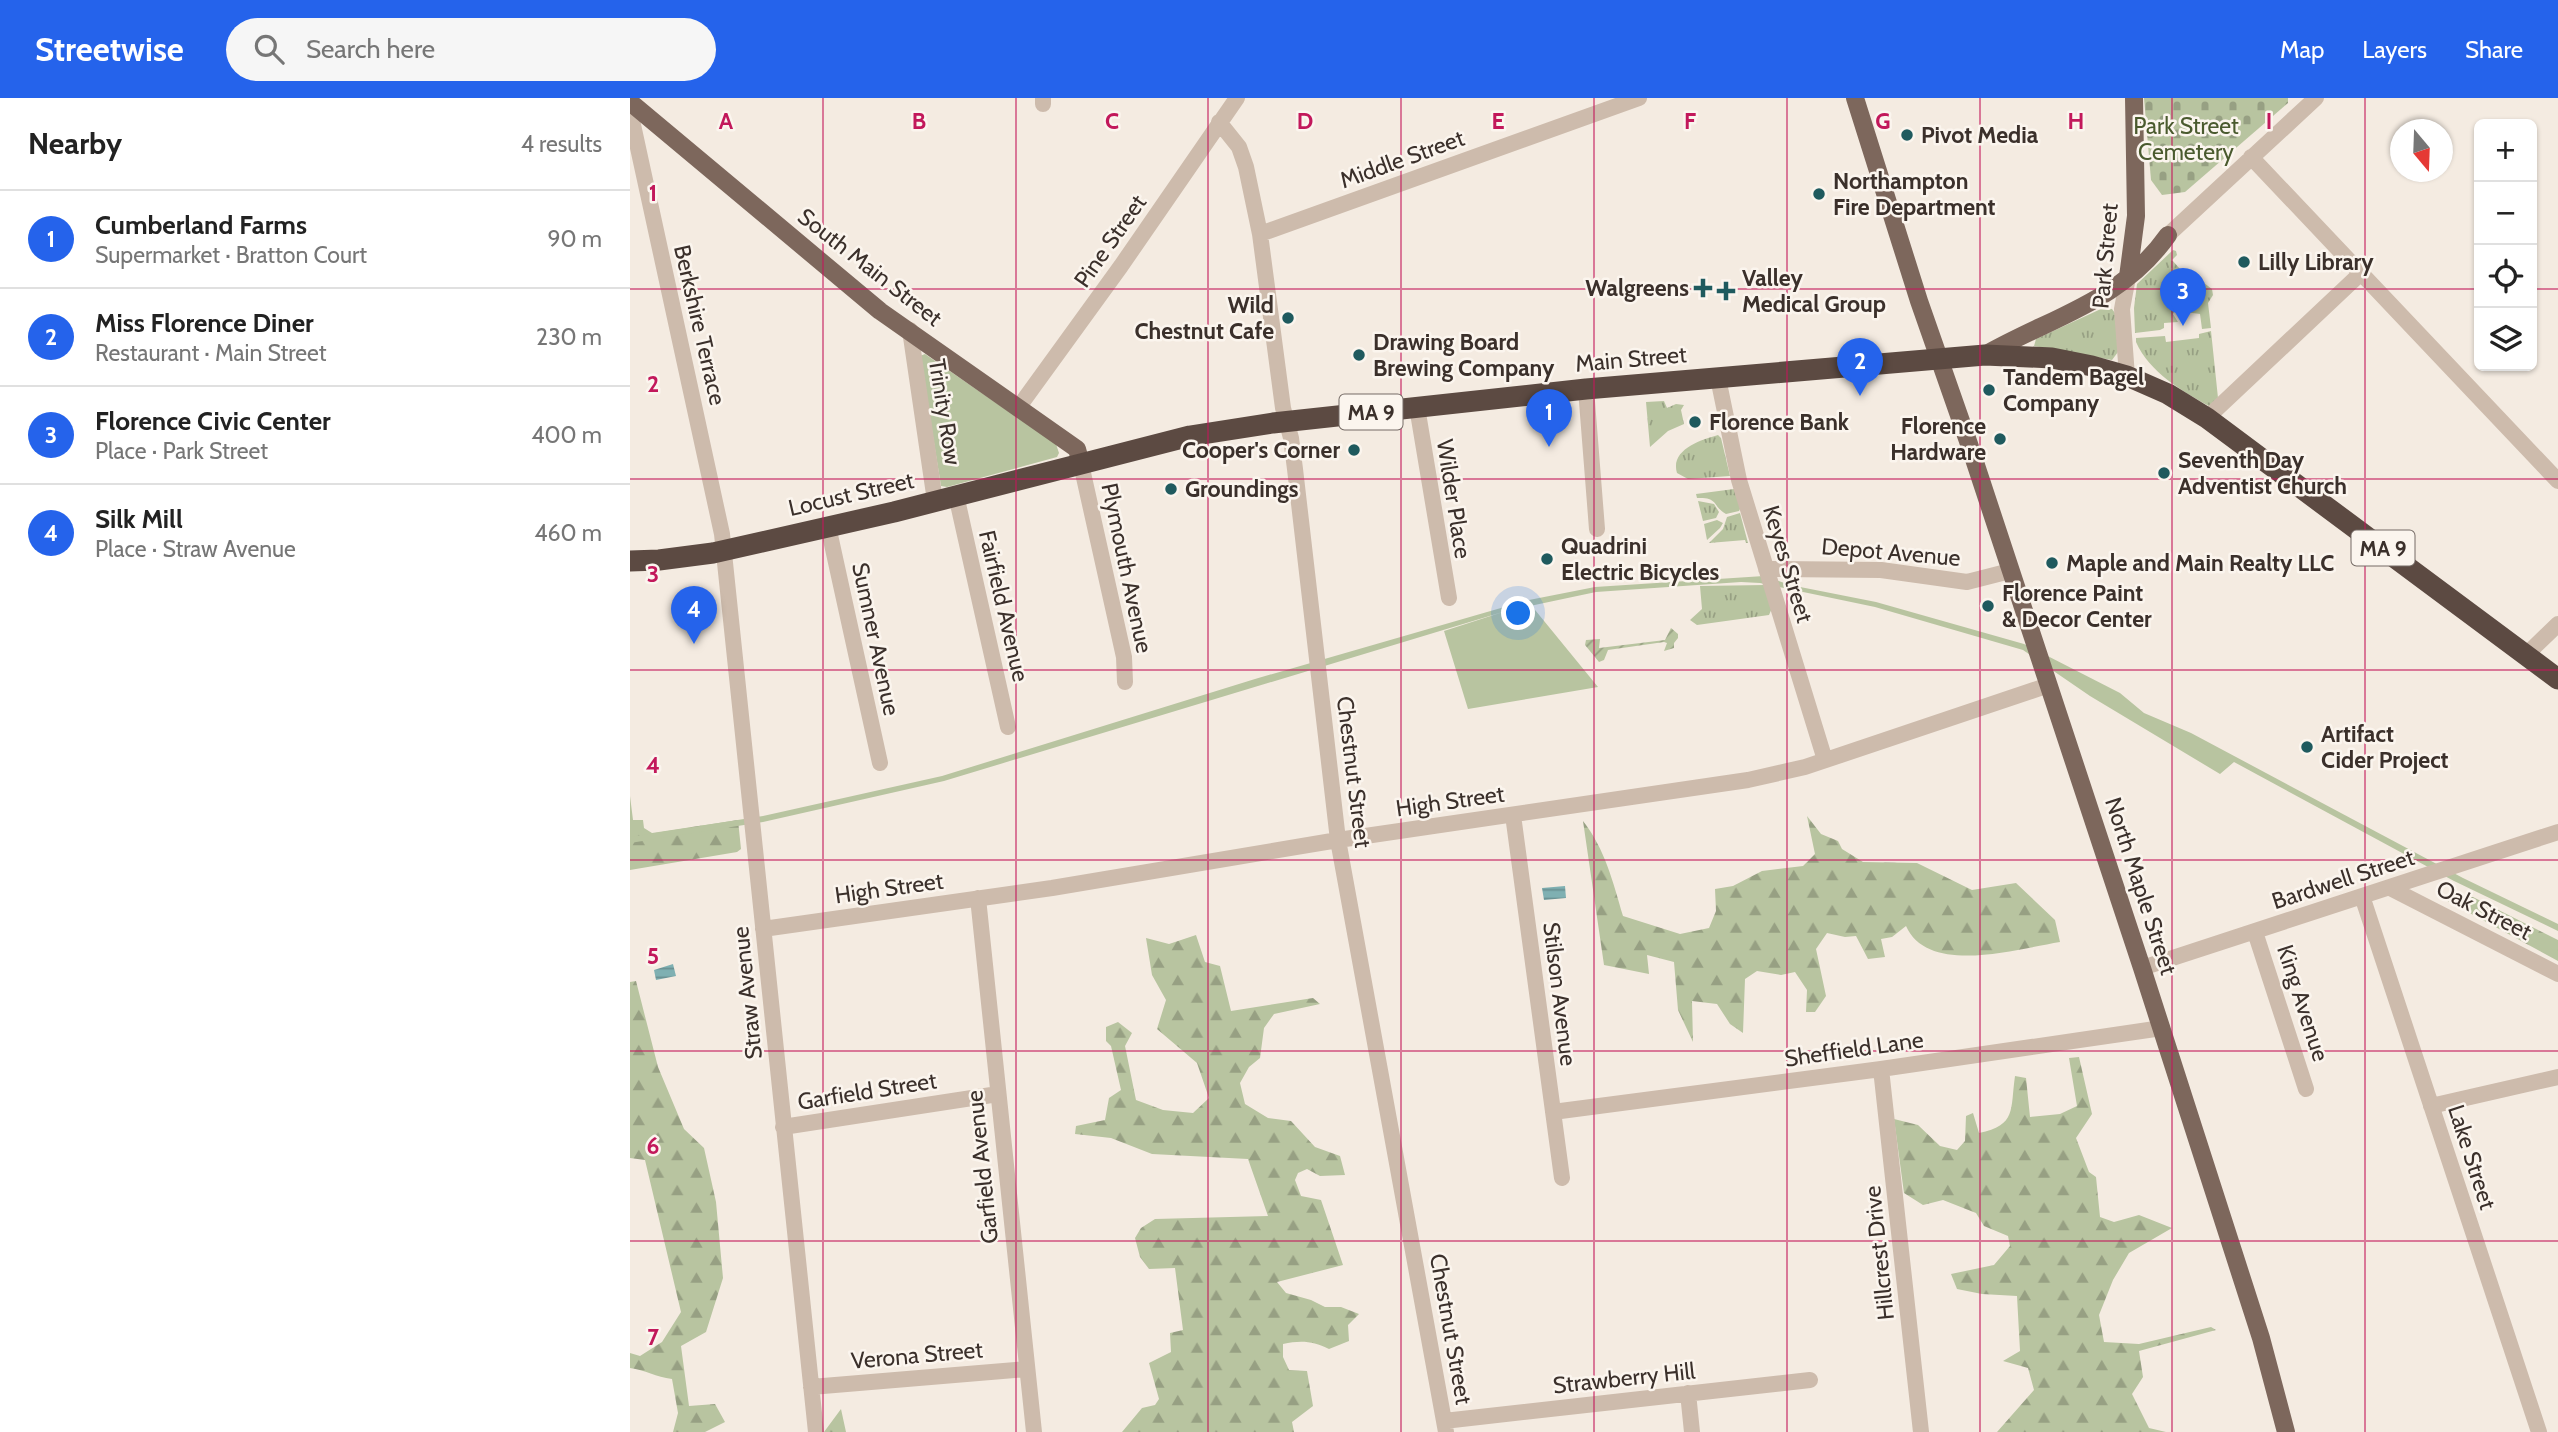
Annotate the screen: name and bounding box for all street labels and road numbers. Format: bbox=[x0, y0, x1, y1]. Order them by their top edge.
street label: Middle Street bbox=[1336, 123, 1468, 194]
street label: Pine Street bbox=[1068, 189, 1152, 293]
street label: South Main Street bbox=[792, 202, 948, 332]
street label: Park Street bbox=[2086, 202, 2124, 310]
street label: Berkshire Terrace bbox=[668, 242, 732, 408]
street label: Main Street bbox=[1574, 340, 1688, 378]
street label: Trinity Row bbox=[923, 357, 967, 467]
road number: MA 9 bbox=[1340, 394, 1402, 430]
street label: Wilder Place bbox=[1431, 437, 1477, 561]
street label: Locust Street bbox=[785, 466, 917, 522]
street label: Plymouth Avenue bbox=[1095, 480, 1159, 656]
street label: Keyes Street bbox=[1757, 502, 1819, 626]
street label: Fairfield Avenue bbox=[973, 528, 1035, 685]
road number: MA 9 bbox=[2352, 531, 2414, 566]
street label: Depot Avenue bbox=[1820, 532, 1962, 572]
street label: Sumner Avenue bbox=[846, 560, 906, 718]
street label: Chestnut Street bbox=[1331, 695, 1377, 850]
street label: High Street bbox=[1394, 780, 1506, 822]
street label: North Maple Street bbox=[2099, 794, 2183, 979]
street label: Bardwell Street bbox=[2268, 843, 2418, 915]
street label: High Street bbox=[833, 867, 945, 909]
street label: Oak Street bbox=[2432, 874, 2537, 946]
street label: Stilson Avenue bbox=[1537, 921, 1583, 1068]
street label: Straw Avenue bbox=[726, 925, 768, 1061]
street label: King Avenue bbox=[2271, 941, 2335, 1065]
street label: Sheffield Lane bbox=[1783, 1025, 1925, 1073]
street label: Garfield Street bbox=[795, 1066, 939, 1116]
street label: Garfield Avenue bbox=[960, 1089, 1004, 1245]
street label: Lake Street bbox=[2442, 1101, 2502, 1213]
street label: Hillcrest Drive bbox=[1858, 1184, 1900, 1322]
street label: Chestnut Street bbox=[1424, 1251, 1478, 1407]
street label: Verona Street bbox=[850, 1335, 984, 1375]
street label: Strawberry Hill bbox=[1551, 1357, 1697, 1399]

